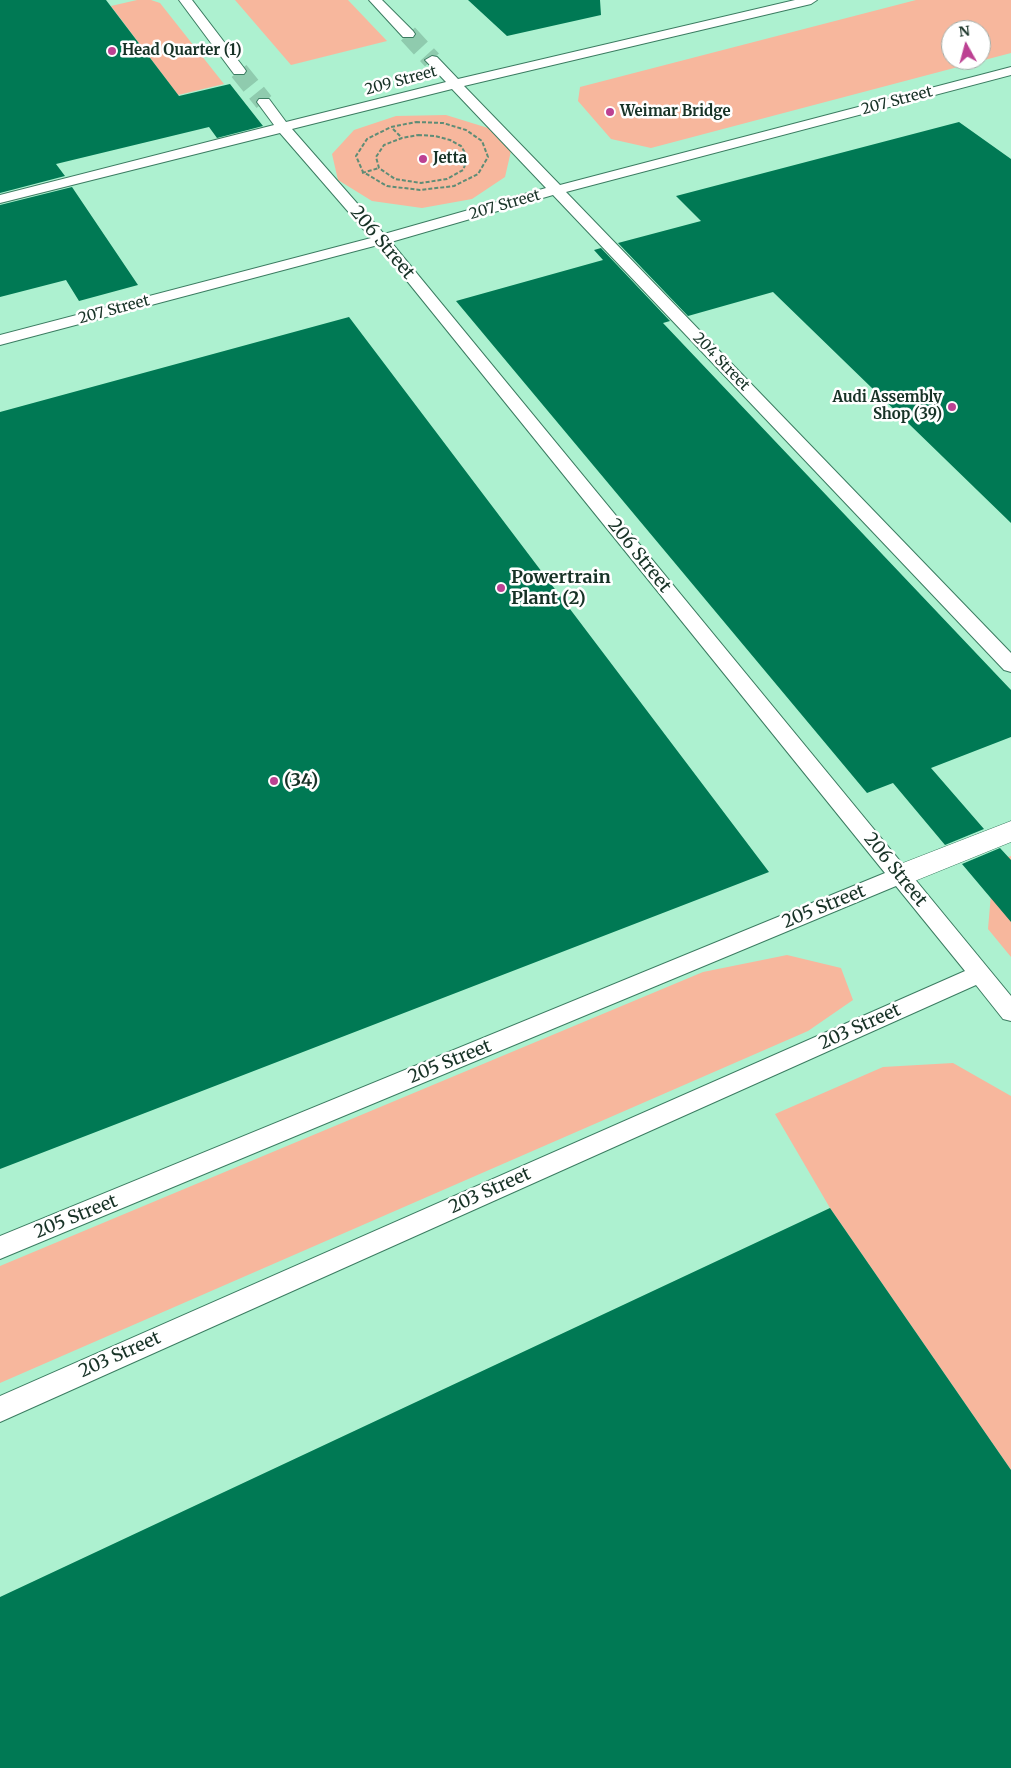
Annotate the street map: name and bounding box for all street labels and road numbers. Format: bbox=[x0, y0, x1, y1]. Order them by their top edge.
street label: 209 Street bbox=[363, 63, 439, 99]
street label: 207 Street bbox=[859, 83, 935, 119]
street label: 207 Street bbox=[467, 186, 543, 224]
street label: 206 Street bbox=[345, 202, 419, 284]
street label: 207 Street bbox=[76, 292, 152, 328]
street label: 204 Street bbox=[689, 329, 753, 395]
street label: 206 Street bbox=[603, 515, 675, 597]
street label: 206 Street bbox=[859, 829, 931, 911]
street label: 205 Street bbox=[779, 881, 869, 933]
street label: 203 Street bbox=[816, 999, 904, 1055]
street label: 205 Street bbox=[405, 1036, 495, 1088]
street label: 203 Street bbox=[446, 1163, 534, 1219]
street label: 205 Street bbox=[31, 1191, 121, 1243]
street label: 203 Street bbox=[76, 1327, 164, 1383]

